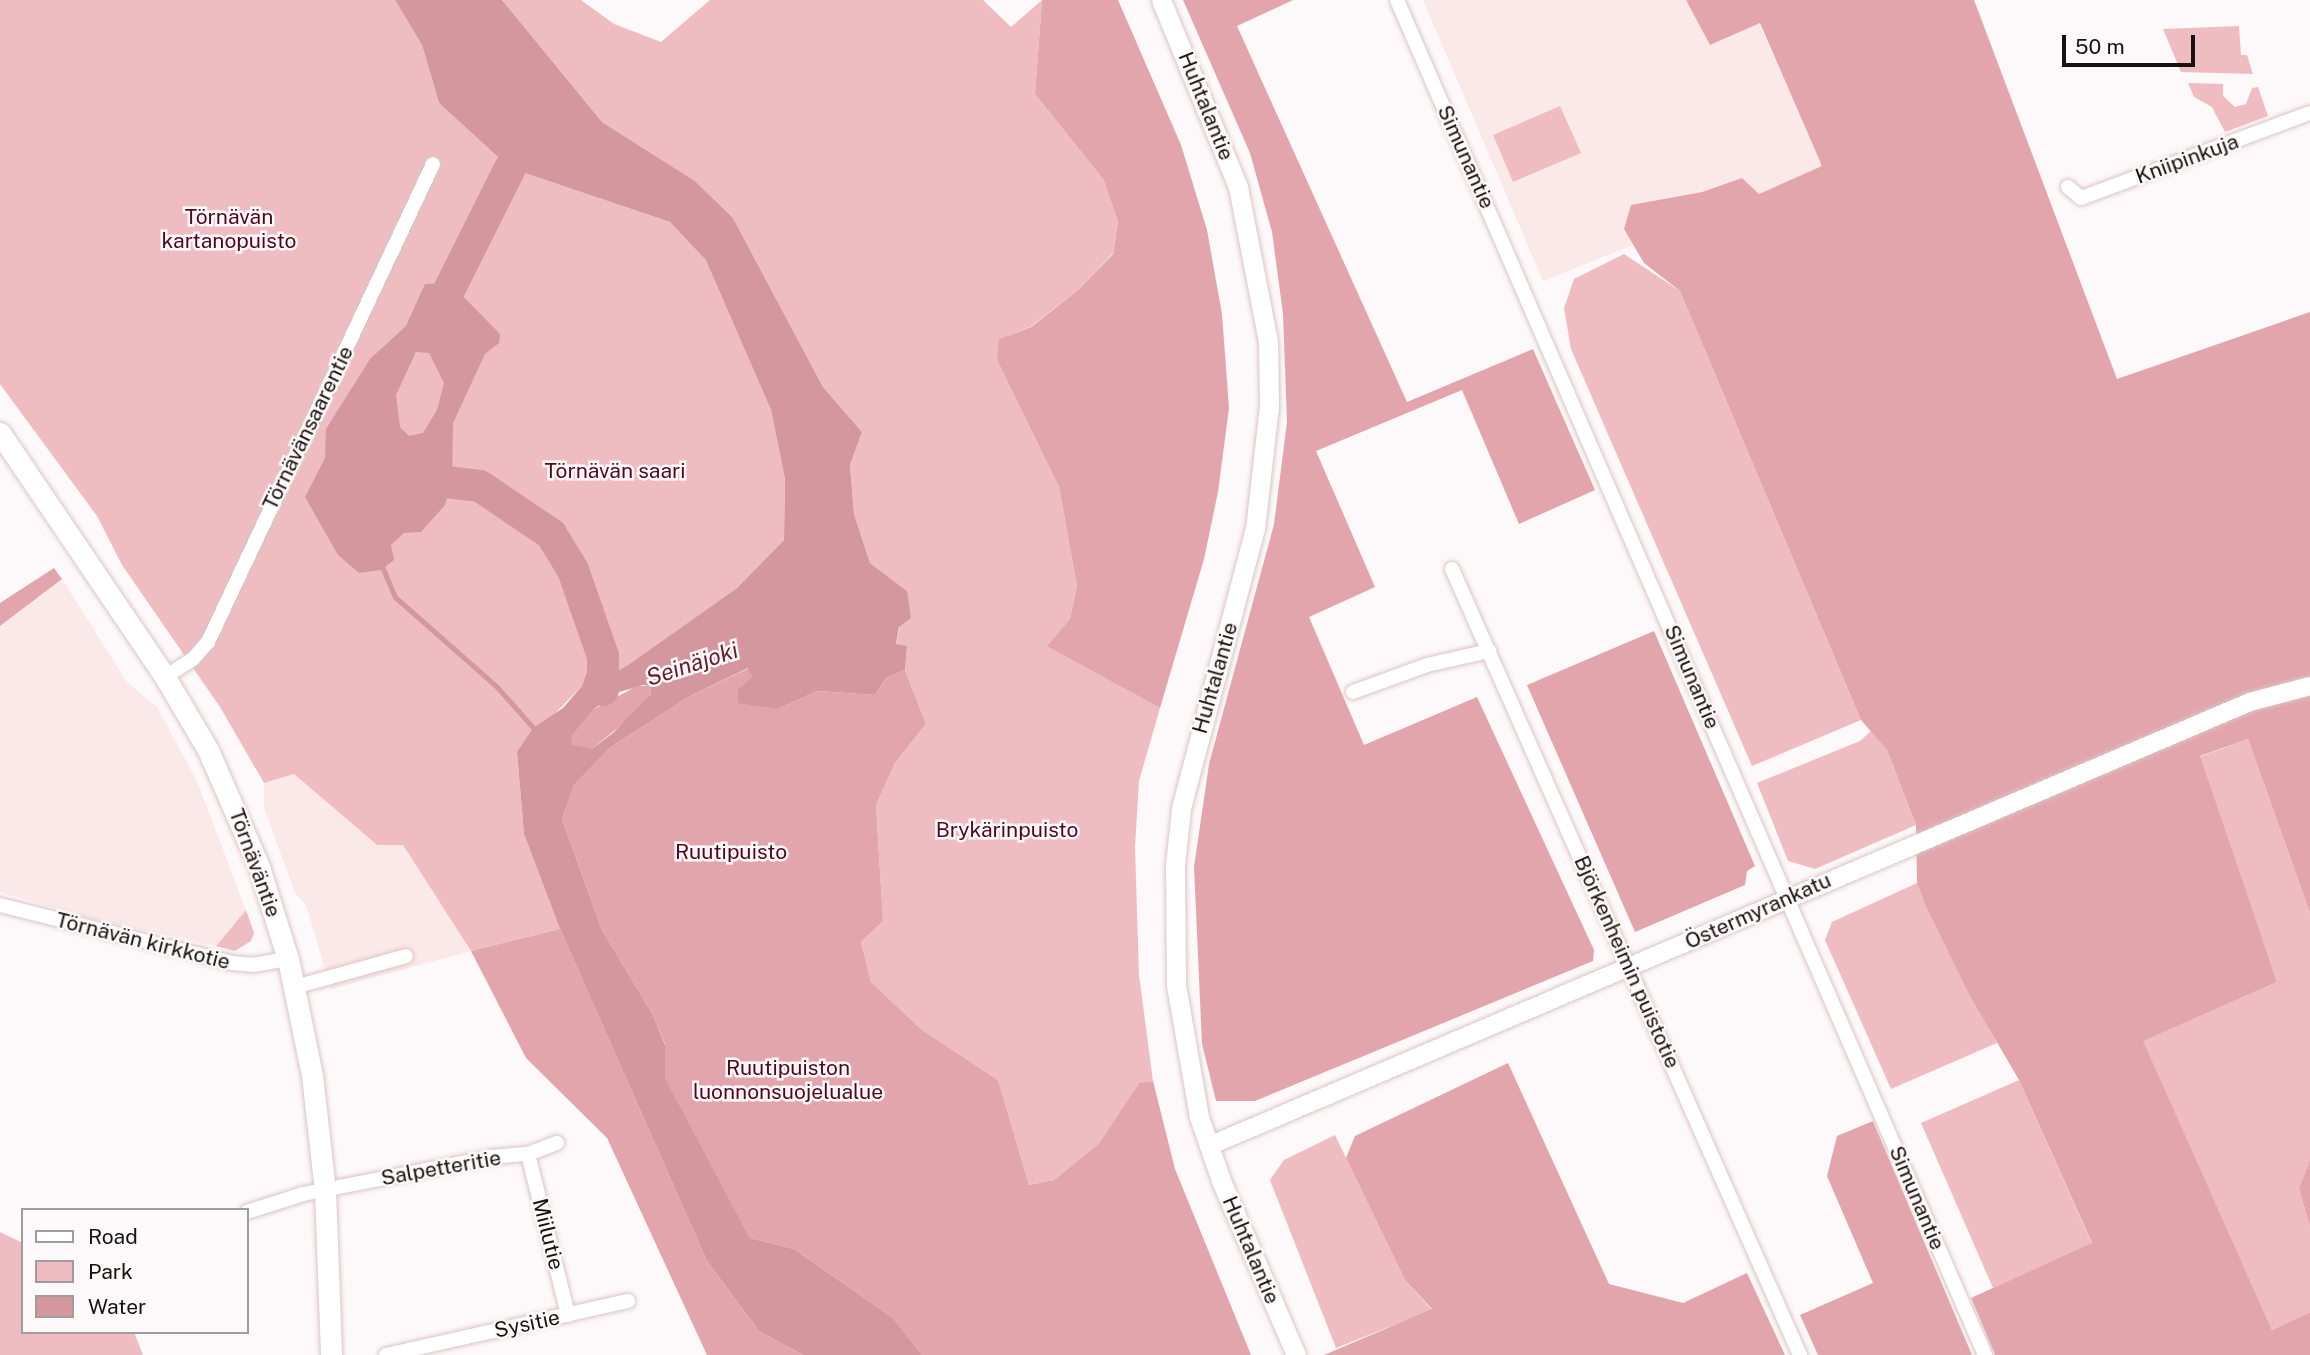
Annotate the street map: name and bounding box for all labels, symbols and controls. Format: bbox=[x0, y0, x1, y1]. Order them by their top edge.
scale bar bbox=[2065, 21, 2198, 65]
text: 50 m bbox=[2075, 34, 2125, 59]
street label: Huhtalantie bbox=[1173, 48, 1239, 164]
street label: Simunantie bbox=[1432, 101, 1500, 213]
street label: Kniipinkuja bbox=[2132, 129, 2242, 189]
park label: Törnävän kartanopuisto bbox=[162, 204, 296, 254]
street label: Törnävänsaarentie bbox=[257, 342, 359, 514]
park label: Törnävän saari bbox=[545, 458, 685, 484]
street label: Huhtalantie bbox=[1187, 619, 1243, 737]
street label: Simunantie bbox=[1659, 621, 1725, 733]
water label: Seinäjoki bbox=[642, 636, 742, 692]
street label: Törnäväntie bbox=[224, 805, 286, 921]
park label: Brykärinpuisto bbox=[936, 817, 1078, 843]
park label: Ruutipuisto bbox=[675, 839, 787, 865]
street label: Björkenheimin puistotie bbox=[1569, 852, 1685, 1072]
street label: Östermyrankatu bbox=[1681, 868, 1835, 954]
street label: Törnävän kirkkotie bbox=[53, 907, 233, 975]
park label: Ruutipuiston luonnonsuojelualue bbox=[693, 1055, 883, 1105]
street label: Simunantie bbox=[1884, 1142, 1950, 1254]
street label: Salpetteritie bbox=[379, 1145, 503, 1191]
street label: Huhtalantie bbox=[1217, 1192, 1285, 1308]
street label: Miilutie bbox=[527, 1196, 569, 1272]
legend bbox=[21, 1208, 248, 1334]
text: Road bbox=[88, 1224, 138, 1249]
text: Park bbox=[88, 1259, 133, 1284]
text: Water bbox=[88, 1294, 146, 1319]
street label: Sysitie bbox=[492, 1305, 562, 1343]

